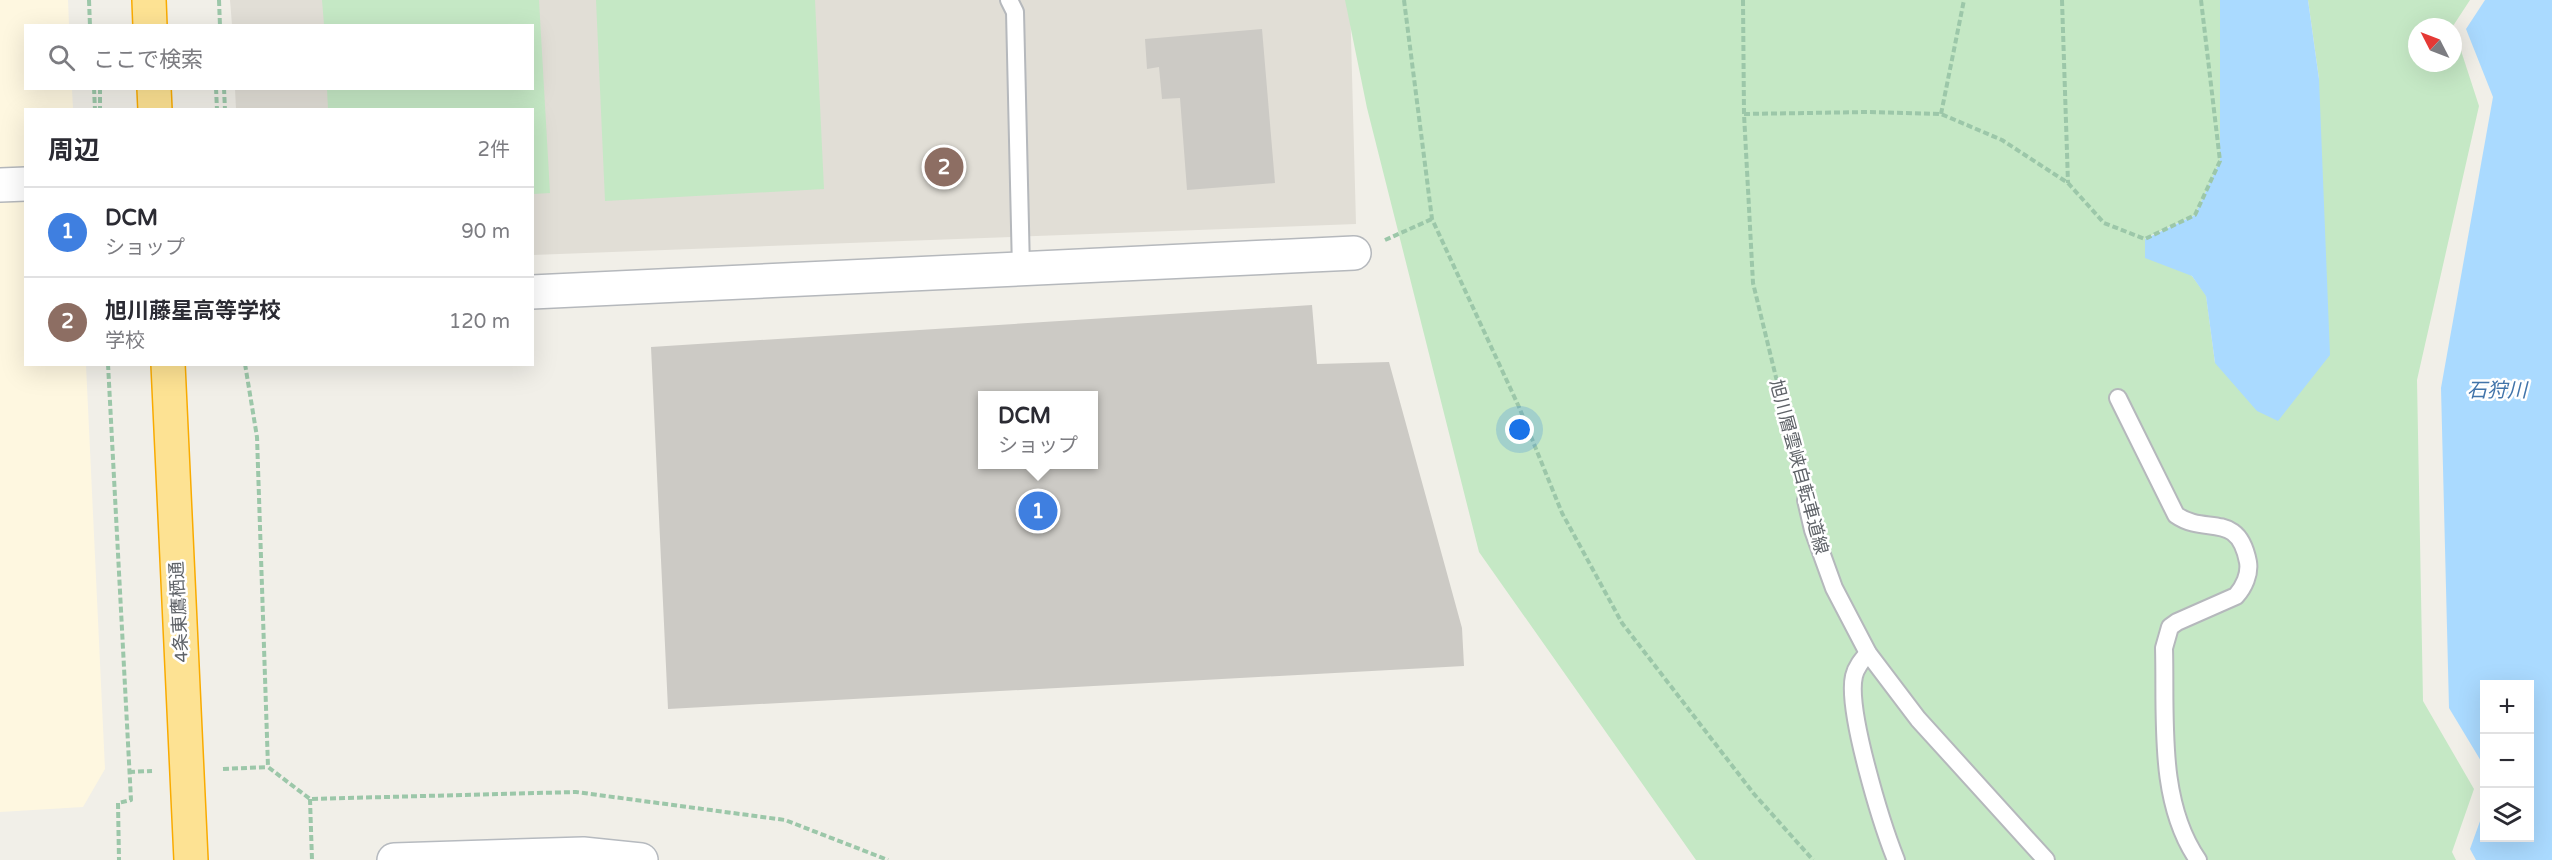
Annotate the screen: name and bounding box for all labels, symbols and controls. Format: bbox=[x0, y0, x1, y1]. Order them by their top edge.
north arrow bbox=[2408, 18, 2462, 72]
search box bbox=[24, 24, 534, 90]
icon: search bbox=[45, 41, 78, 74]
text: ここで検索 bbox=[93, 47, 203, 73]
text: 周辺 bbox=[48, 135, 100, 166]
text: 2件 bbox=[477, 138, 510, 162]
pin: 2 bbox=[924, 144, 964, 190]
text: DCM bbox=[105, 205, 158, 231]
text: 1 bbox=[61, 220, 74, 244]
text: 90 m bbox=[461, 220, 510, 244]
text: ショップ bbox=[105, 236, 185, 260]
text: 旭川藤星高等学校 bbox=[105, 298, 281, 324]
text: 2 bbox=[61, 310, 74, 334]
text: 120 m bbox=[449, 310, 510, 334]
text: 学校 bbox=[105, 329, 145, 353]
street label: 旭川層雲峡自転車道線 bbox=[1765, 377, 1833, 557]
water label: 石狩川 bbox=[2467, 379, 2529, 403]
popup bbox=[978, 391, 1098, 469]
text: DCM bbox=[998, 403, 1051, 429]
your location bbox=[1505, 415, 1534, 444]
text: ショップ bbox=[998, 434, 1078, 458]
pin: 1 bbox=[1018, 488, 1058, 534]
street label: 4条東鷹栖通 bbox=[165, 561, 193, 663]
map controls bbox=[2480, 680, 2534, 842]
button: + bbox=[2480, 680, 2534, 734]
button: − bbox=[2480, 734, 2534, 788]
button: layers bbox=[2480, 788, 2534, 842]

